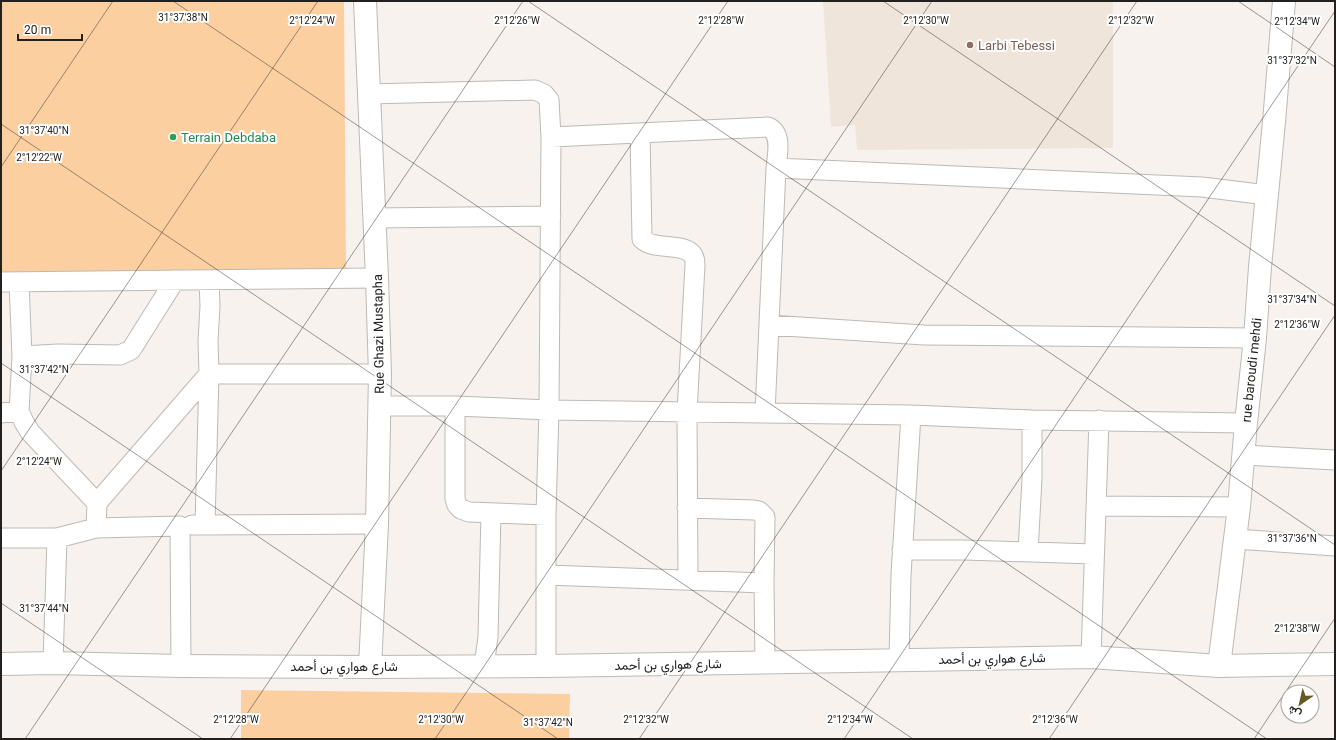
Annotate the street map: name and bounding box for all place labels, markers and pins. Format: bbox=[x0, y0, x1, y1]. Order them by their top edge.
place label: Larbi Tebessi bbox=[978, 37, 1055, 57]
marker: Larbi Tebessi bbox=[965, 40, 975, 50]
place label: Terrain Debdaba bbox=[181, 129, 276, 149]
marker: Terrain Debdaba bbox=[168, 132, 178, 142]

